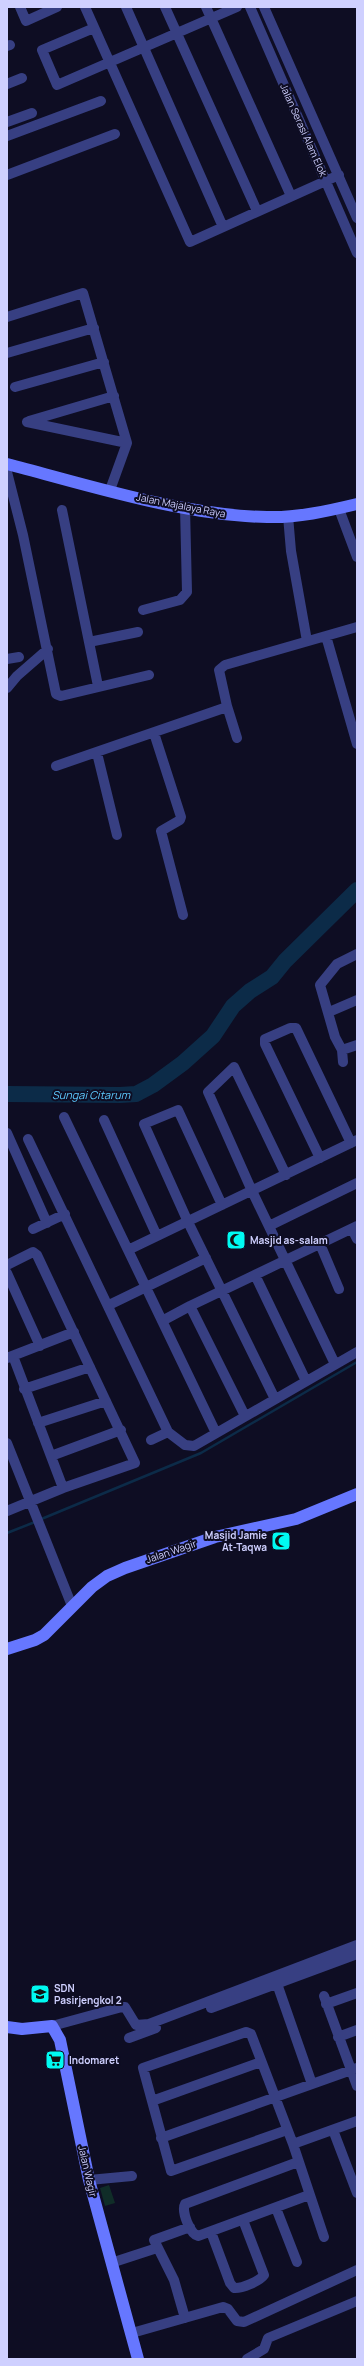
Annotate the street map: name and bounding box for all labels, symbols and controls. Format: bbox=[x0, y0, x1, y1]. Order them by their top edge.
street label: Jalan Serasi Alam Elok bbox=[277, 81, 331, 180]
street label: Jalan Majalaya Raya bbox=[135, 489, 227, 521]
water label: Sungai Citarum bbox=[52, 1087, 131, 1102]
mosque icon: Masjid as-salam bbox=[225, 1229, 247, 1251]
place label: Masjid as-salam bbox=[250, 1233, 328, 1247]
place label: Masjid Jamie At-Taqwa bbox=[205, 1528, 267, 1554]
mosque icon: Masjid Jamie At-Taqwa bbox=[270, 1530, 292, 1552]
street label: Jalan Wagir bbox=[144, 1536, 198, 1566]
place label: SDN Pasirjengkol 2 bbox=[54, 1981, 122, 2007]
school or university icon: SDN Pasirjengkol 2 bbox=[29, 1983, 51, 2005]
supermarket icon: Indomaret bbox=[44, 2049, 66, 2071]
place label: Indomaret bbox=[69, 2053, 119, 2067]
street label: Jalan Wagir bbox=[75, 2144, 101, 2198]

